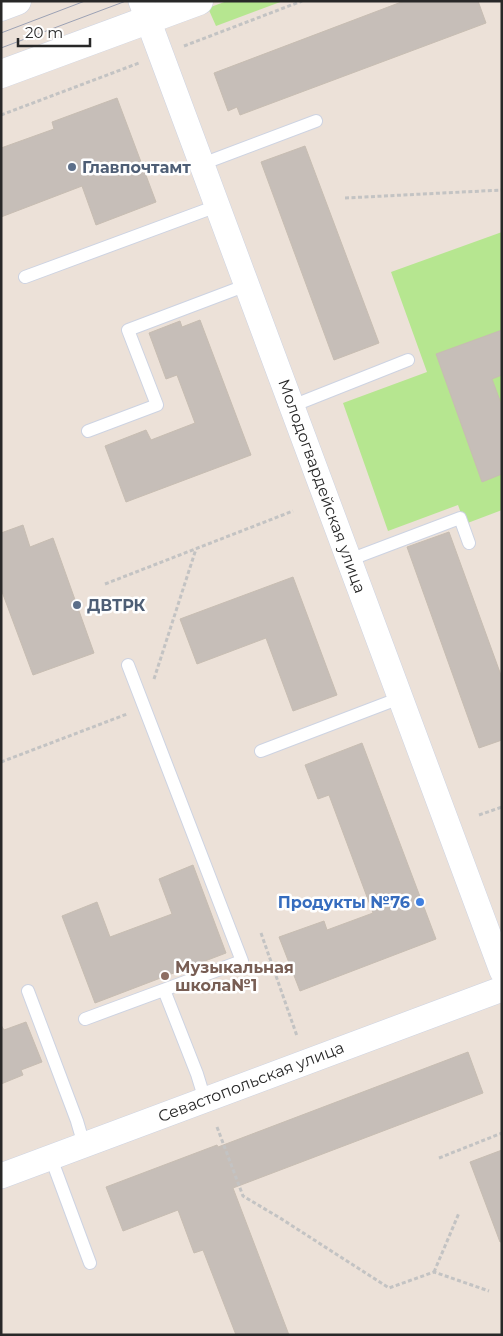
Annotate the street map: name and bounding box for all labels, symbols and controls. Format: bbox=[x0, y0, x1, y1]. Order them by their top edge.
scale bar bbox=[18, 15, 90, 47]
text: 20 m bbox=[25, 23, 63, 42]
place label: Главпочтамт bbox=[82, 158, 191, 177]
marker: Главпочтамт bbox=[66, 161, 78, 173]
street label: Молодогвардейская улица bbox=[274, 376, 370, 596]
place label: ДВТРК bbox=[87, 596, 146, 615]
marker: ДВТРК bbox=[71, 599, 83, 611]
place label: Продукты №76 bbox=[278, 893, 410, 912]
marker: Продукты №76 bbox=[414, 896, 426, 908]
place label: Музыкальная школа№1 bbox=[175, 958, 294, 995]
marker: Музыкальная школа№1 bbox=[159, 970, 171, 982]
street label: Севастопольская улица bbox=[155, 1038, 347, 1126]

